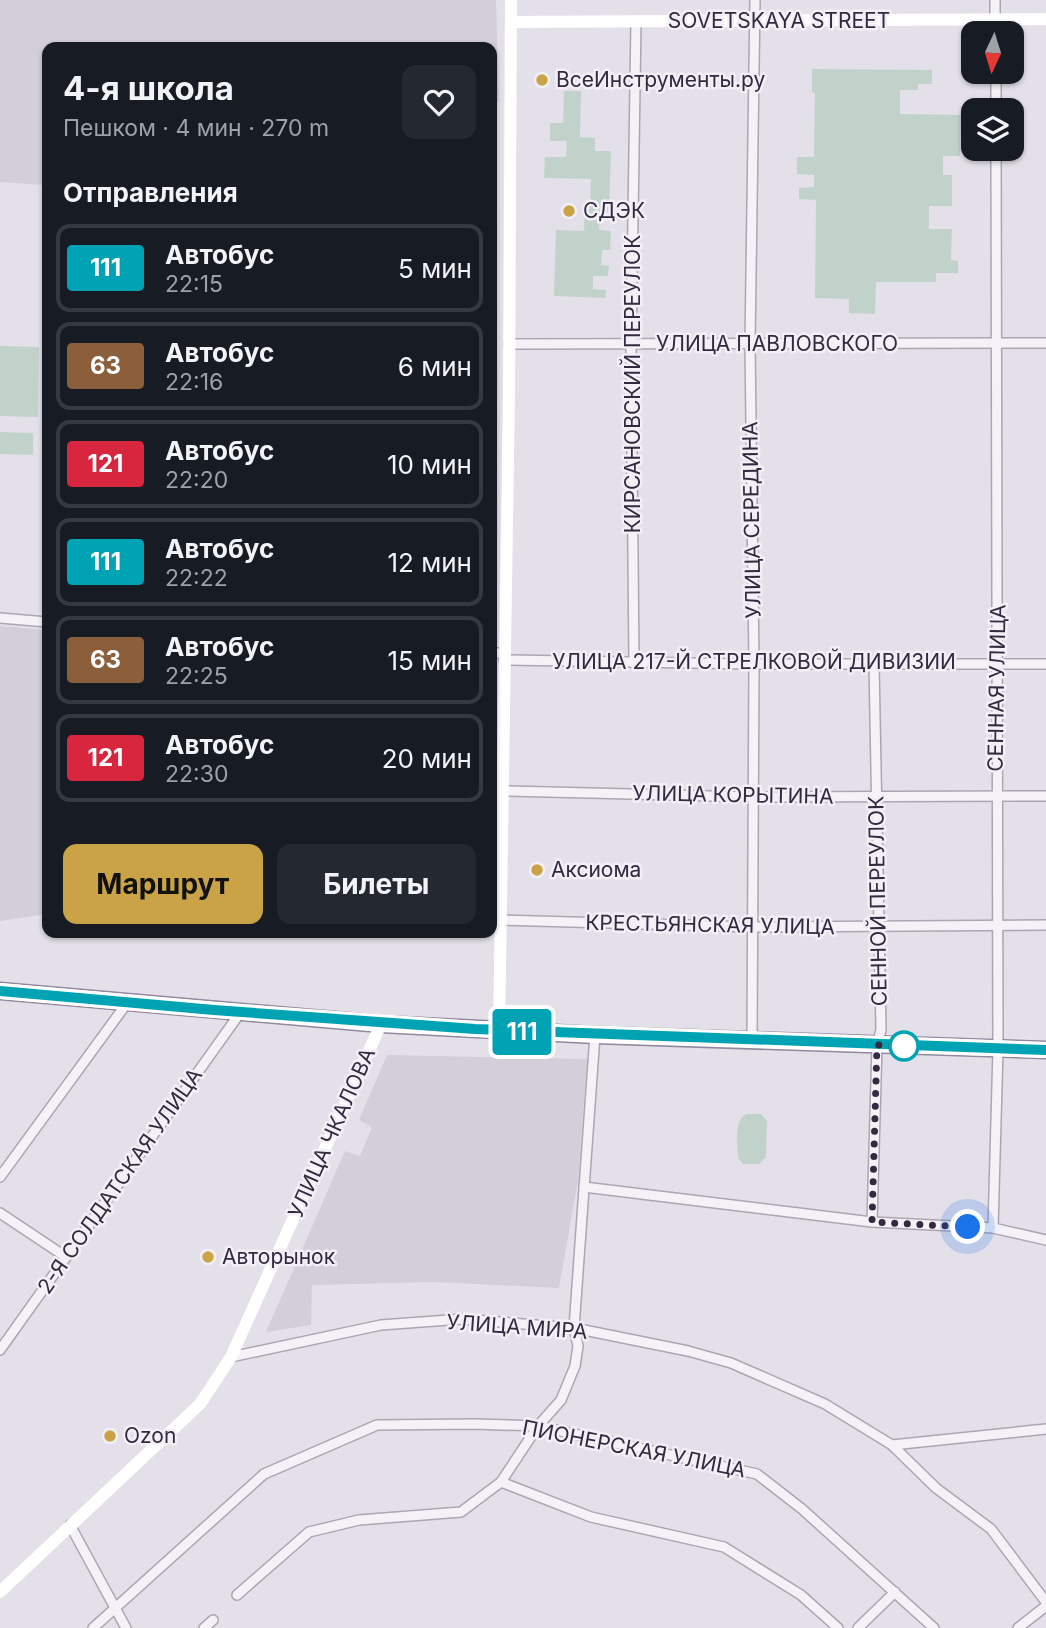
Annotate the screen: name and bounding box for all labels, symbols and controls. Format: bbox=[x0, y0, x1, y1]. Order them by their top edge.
street label: SOVETSKAYA STREET bbox=[668, 8, 890, 33]
north arrow bbox=[961, 21, 1024, 84]
map controls bbox=[961, 21, 1024, 161]
button: heart bbox=[402, 65, 476, 139]
place label: ВсеИнструменты.ру bbox=[556, 67, 765, 92]
text: 4-я школа bbox=[63, 68, 234, 108]
marker: ВсеИнструменты.ру bbox=[534, 72, 550, 88]
button: layers bbox=[961, 98, 1024, 161]
text: Пешком · 4 мин · 270 m bbox=[63, 114, 329, 142]
text: Отправления bbox=[63, 177, 238, 208]
place label: СДЭК bbox=[583, 198, 645, 223]
marker: СДЭК bbox=[561, 203, 577, 219]
street label: КИРСАНОВСКИЙ ПЕРЕУЛОК bbox=[619, 235, 645, 533]
text: Автобус bbox=[165, 239, 274, 270]
text: 111 bbox=[90, 253, 121, 282]
text: 5 мин bbox=[398, 253, 472, 284]
text: 22:15 bbox=[165, 270, 223, 298]
street label: УЛИЦА ПАВЛОВСКОГО bbox=[656, 331, 898, 356]
text: Автобус bbox=[165, 337, 274, 368]
text: 63 bbox=[90, 351, 121, 380]
text: 6 мин bbox=[398, 351, 472, 382]
text: 22:16 bbox=[165, 368, 223, 396]
street label: УЛИЦА СЕРЕДИНА bbox=[737, 421, 766, 619]
text: Автобус bbox=[165, 435, 274, 466]
text: 121 bbox=[88, 449, 123, 478]
text: 10 мин bbox=[387, 449, 472, 480]
text: 22:20 bbox=[165, 466, 228, 494]
text: Автобус bbox=[165, 533, 274, 564]
text: 111 bbox=[90, 547, 121, 576]
text: 12 мин bbox=[387, 547, 472, 578]
text: 22:22 bbox=[165, 564, 228, 592]
street label: СЕННАЯ УЛИЦА bbox=[983, 604, 1010, 772]
text: Автобус bbox=[165, 631, 274, 662]
text: 63 bbox=[90, 645, 121, 674]
text: 15 мин bbox=[388, 645, 472, 676]
street label: УЛИЦА 217-Й СТРЕЛКОВОЙ ДИВИЗИИ bbox=[552, 648, 956, 674]
text: 22:25 bbox=[165, 662, 228, 690]
text: Автобус bbox=[165, 729, 274, 760]
text: 121 bbox=[88, 743, 123, 772]
text: 20 мин bbox=[382, 743, 472, 774]
text: 22:30 bbox=[165, 760, 228, 788]
street label: УЛИЦА КОРЫТИНА bbox=[632, 780, 834, 809]
street label: СЕННОЙ ПЕРЕУЛОК bbox=[862, 796, 892, 1006]
button: Маршрут bbox=[63, 844, 263, 924]
button: Билеты bbox=[277, 844, 476, 924]
place label: Аксиома bbox=[551, 857, 641, 882]
marker: Аксиома bbox=[529, 862, 545, 878]
street label: КРЕСТЬЯНСКАЯ УЛИЦА bbox=[585, 910, 835, 939]
line badge: 111 bbox=[482, 1009, 562, 1055]
text: 111 bbox=[506, 1017, 538, 1046]
unlabelled marker bbox=[889, 1031, 919, 1061]
street label: УЛИЦА ЧКАЛОВА bbox=[283, 1044, 380, 1222]
street label: 2-Я СОЛДАТСКАЯ УЛИЦА bbox=[32, 1063, 207, 1298]
your location bbox=[950, 1209, 985, 1244]
place label: Авторынок bbox=[222, 1244, 336, 1269]
marker: Авторынок bbox=[200, 1249, 216, 1265]
street label: УЛИЦА МИРА bbox=[446, 1309, 588, 1344]
street label: ПИОНЕРСКАЯ УЛИЦА bbox=[520, 1415, 748, 1482]
place label: Ozon bbox=[124, 1423, 176, 1448]
marker: Ozon bbox=[102, 1428, 118, 1444]

